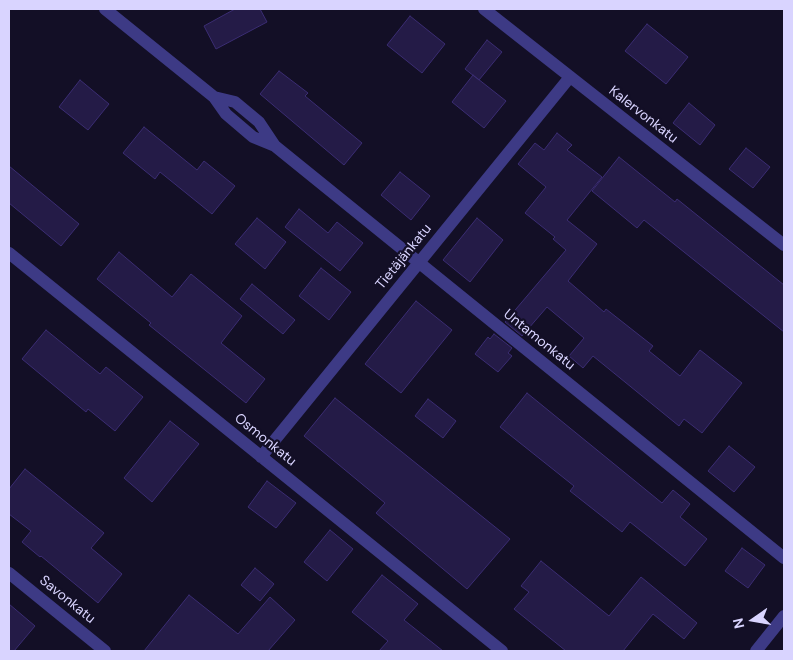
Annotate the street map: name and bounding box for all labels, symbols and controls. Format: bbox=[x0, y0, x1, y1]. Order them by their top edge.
street label: Kalervonkatu bbox=[605, 83, 681, 147]
street label: Tietäjänkatu bbox=[373, 221, 435, 293]
street label: Untamonkatu bbox=[500, 306, 578, 374]
street label: Osmonkatu bbox=[231, 410, 299, 470]
street label: Savonkatu bbox=[36, 572, 98, 628]
north arrow bbox=[728, 595, 778, 645]
text: N bbox=[728, 616, 748, 630]

